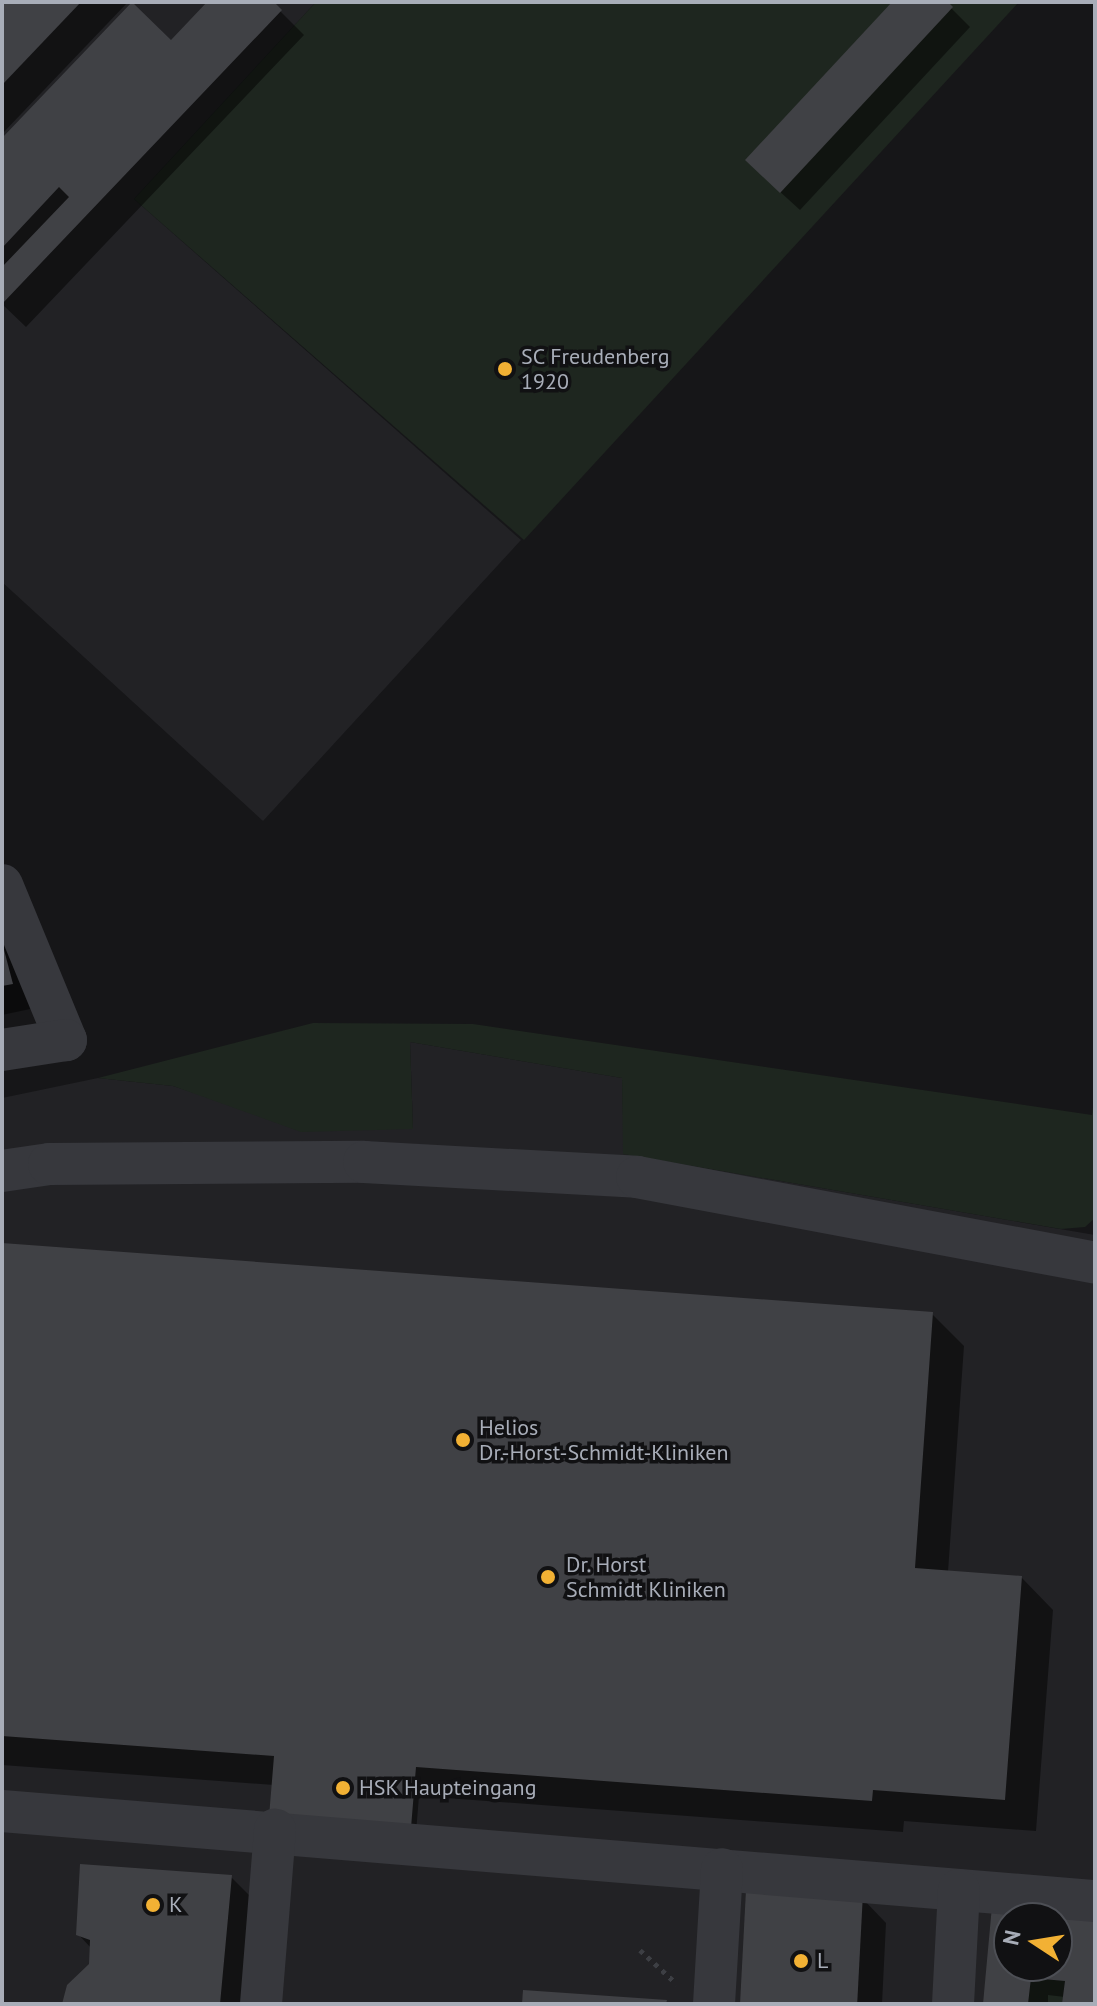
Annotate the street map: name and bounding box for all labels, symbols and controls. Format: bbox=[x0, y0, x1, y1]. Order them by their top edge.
place label: SC Freudenberg 1920 bbox=[521, 343, 670, 394]
marker: SC Freudenberg 1920 bbox=[496, 360, 514, 378]
place label: Helios Dr.-Horst-Schmidt-Kliniken bbox=[479, 1414, 728, 1466]
marker: Helios Dr.-Horst-Schmidt-Kliniken bbox=[454, 1431, 472, 1449]
place label: Dr. Horst Schmidt Kliniken bbox=[566, 1551, 726, 1602]
marker: Dr. Horst Schmidt Kliniken bbox=[537, 1566, 559, 1588]
place label: HSK Haupteingang bbox=[359, 1775, 537, 1801]
marker: HSK Haupteingang bbox=[334, 1779, 352, 1797]
place label: K bbox=[169, 1892, 182, 1918]
marker: K bbox=[144, 1896, 162, 1914]
north arrow bbox=[993, 1902, 1073, 1982]
text: N bbox=[996, 1927, 1027, 1947]
place label: L bbox=[817, 1948, 828, 1974]
marker: L bbox=[792, 1952, 810, 1970]

